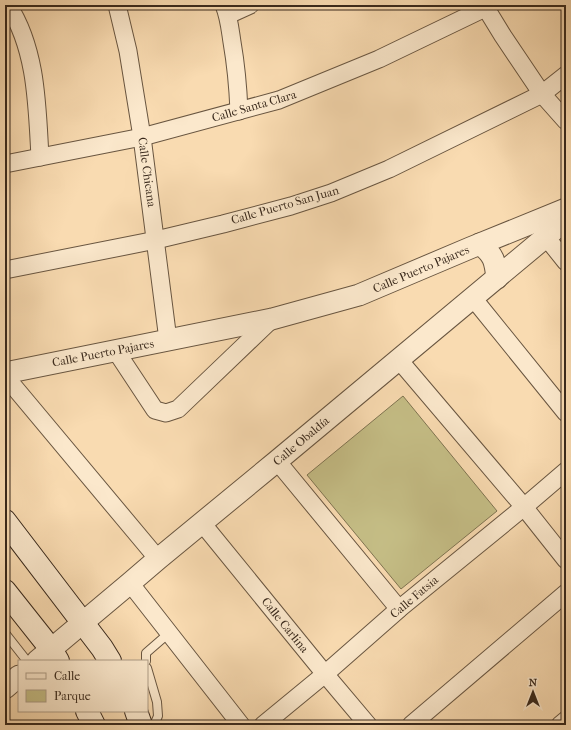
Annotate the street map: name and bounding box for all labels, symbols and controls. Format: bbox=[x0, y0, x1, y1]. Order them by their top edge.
street label: Calle Santa Clara bbox=[210, 87, 298, 125]
street label: Calle Chicana bbox=[135, 136, 159, 208]
street label: Calle Puerto San Juan bbox=[229, 183, 341, 227]
street label: Calle Puerto Pajares bbox=[371, 242, 472, 296]
street label: Calle Puerto Pajares bbox=[51, 336, 156, 370]
street label: Calle Obaldía bbox=[270, 413, 332, 469]
street label: Calle Fatsia bbox=[387, 573, 441, 621]
street label: Calle Carlina bbox=[259, 595, 312, 656]
legend bbox=[18, 660, 148, 712]
text: Calle bbox=[54, 669, 80, 683]
north arrow bbox=[513, 672, 553, 712]
text: N bbox=[529, 676, 538, 689]
text: Parque bbox=[54, 689, 91, 703]

